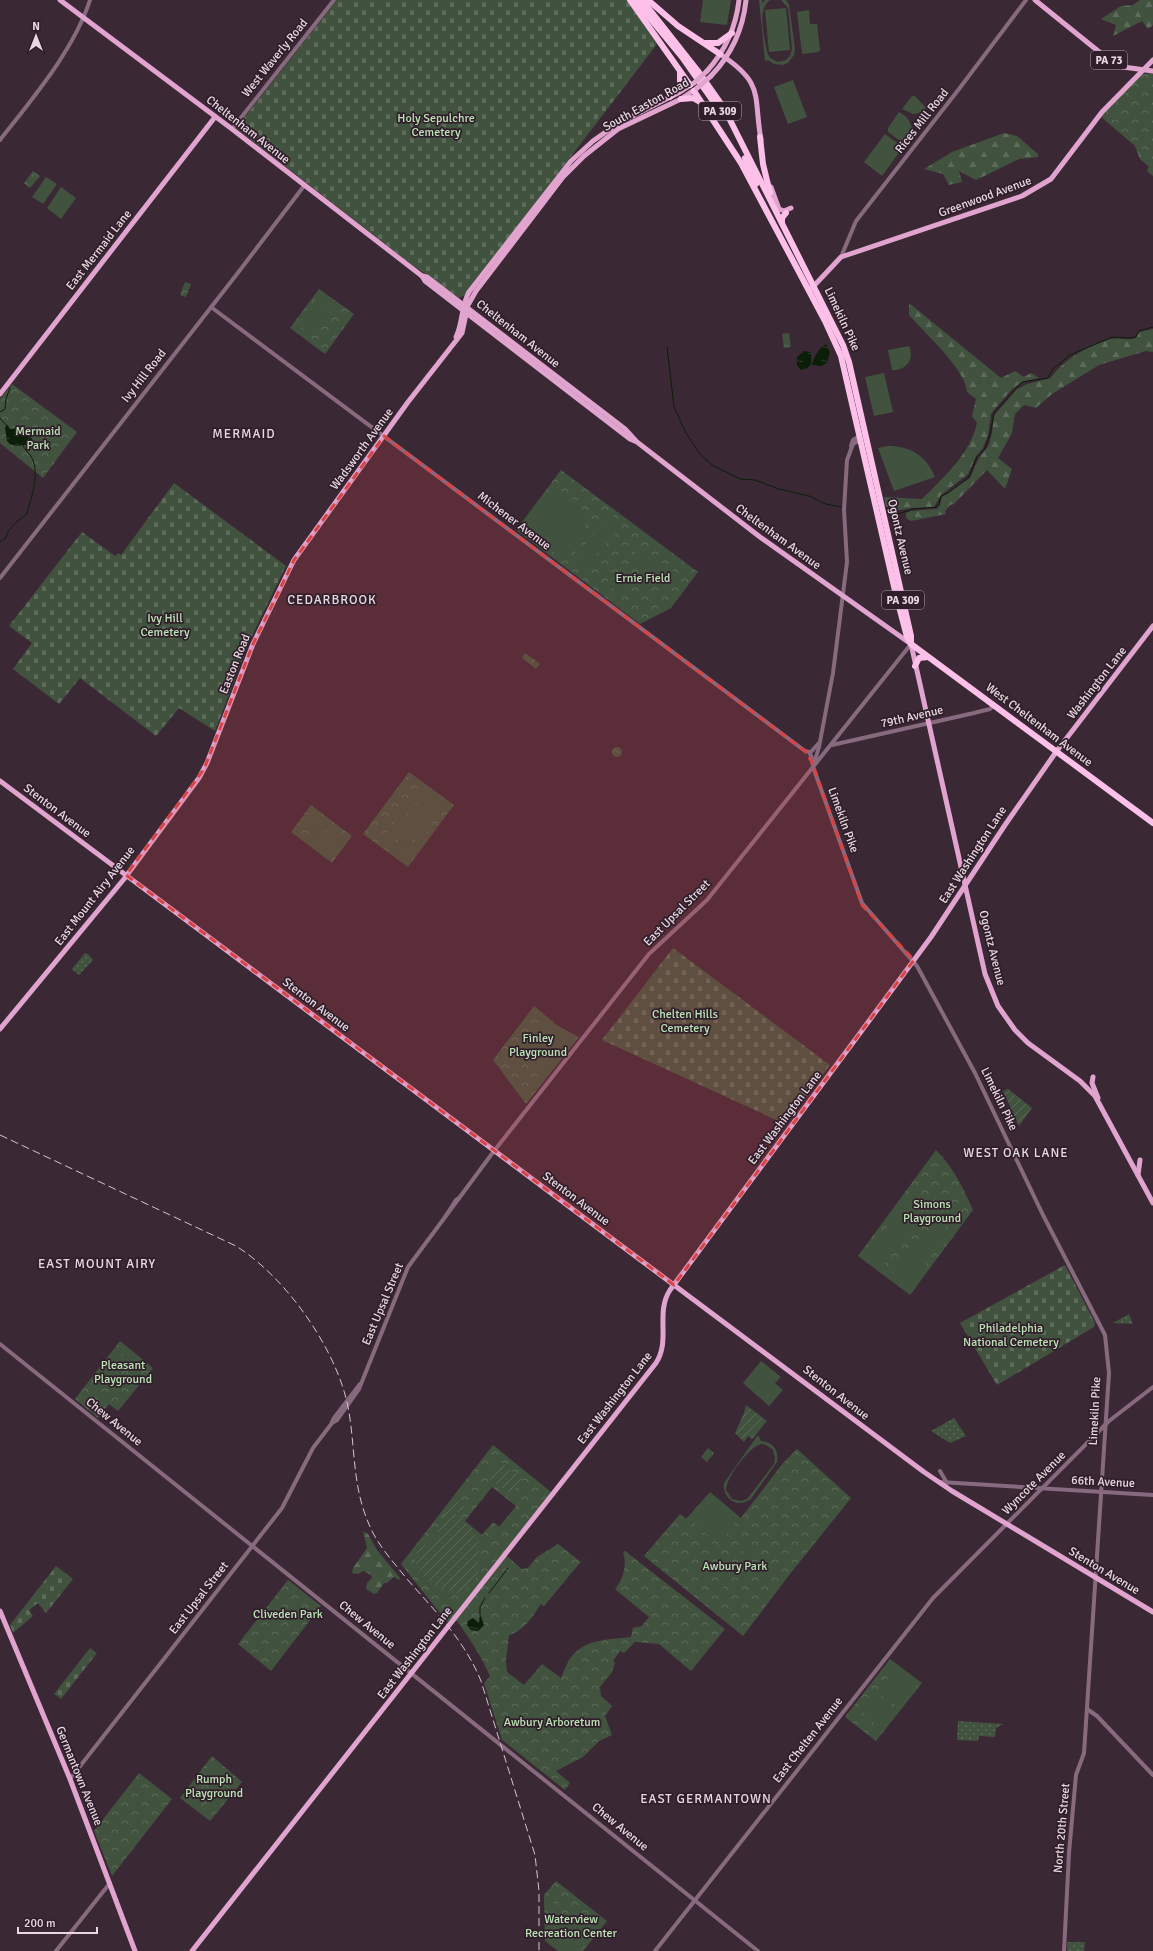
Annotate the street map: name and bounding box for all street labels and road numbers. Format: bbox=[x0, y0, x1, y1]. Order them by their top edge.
street label: West Waverly Road bbox=[239, 16, 311, 100]
road number: PA 73 bbox=[1091, 51, 1127, 69]
street label: South Easton Road bbox=[600, 75, 692, 135]
street label: Rices Mill Road bbox=[892, 86, 952, 156]
street label: Cheltenham Avenue bbox=[203, 93, 293, 167]
road number: PA 309 bbox=[699, 102, 741, 120]
street label: Greenwood Avenue bbox=[936, 173, 1034, 221]
street label: East Mermaid Lane bbox=[63, 207, 135, 293]
street label: Limekiln Pike bbox=[821, 285, 863, 353]
street label: Cheltenham Avenue bbox=[473, 297, 563, 371]
street label: Ivy Hill Road bbox=[118, 346, 170, 406]
street label: Wadsworth Avenue bbox=[327, 405, 397, 493]
street label: Michener Avenue bbox=[474, 488, 554, 554]
street label: Ogontz Avenue bbox=[884, 498, 916, 576]
street label: Cheltenham Avenue bbox=[732, 501, 824, 573]
road number: PA 309 bbox=[882, 591, 924, 609]
street label: Easton Road bbox=[216, 632, 254, 696]
street label: Washington Lane bbox=[1064, 644, 1130, 722]
street label: West Cheltenham Avenue bbox=[983, 680, 1095, 770]
street label: 79th Avenue bbox=[879, 703, 945, 731]
street label: Stenton Avenue bbox=[20, 781, 94, 841]
street label: Limekiln Pike bbox=[824, 785, 862, 855]
street label: East Washington Lane bbox=[936, 804, 1010, 906]
street label: East Mount Airy Avenue bbox=[52, 843, 138, 949]
street label: East Upsal Street bbox=[641, 877, 713, 949]
street label: Ogontz Avenue bbox=[975, 909, 1009, 987]
street label: Stenton Avenue bbox=[279, 975, 353, 1035]
street label: Limekiln Pike bbox=[977, 1065, 1021, 1133]
street label: East Washington Lane bbox=[745, 1068, 825, 1168]
street label: Stenton Avenue bbox=[539, 1169, 613, 1229]
street label: East Upsal Street bbox=[359, 1261, 407, 1347]
street label: East Washington Lane bbox=[574, 1349, 656, 1447]
street label: Stenton Avenue bbox=[800, 1362, 872, 1424]
street label: Limekiln Pike bbox=[1086, 1376, 1104, 1446]
street label: Chew Avenue bbox=[83, 1395, 145, 1449]
street label: Wyncote Avenue bbox=[999, 1448, 1069, 1518]
street label: 66th Avenue bbox=[1071, 1473, 1135, 1491]
street label: Stenton Avenue bbox=[1066, 1544, 1142, 1598]
street label: East Upsal Street bbox=[166, 1559, 232, 1637]
street label: Chew Avenue bbox=[336, 1598, 398, 1652]
street label: East Washington Lane bbox=[374, 1604, 456, 1702]
street label: East Chelten Avenue bbox=[770, 1694, 846, 1786]
street label: Germantown Avenue bbox=[52, 1724, 106, 1828]
street label: North 20th Street bbox=[1051, 1782, 1073, 1874]
street label: Chew Avenue bbox=[589, 1800, 651, 1854]

